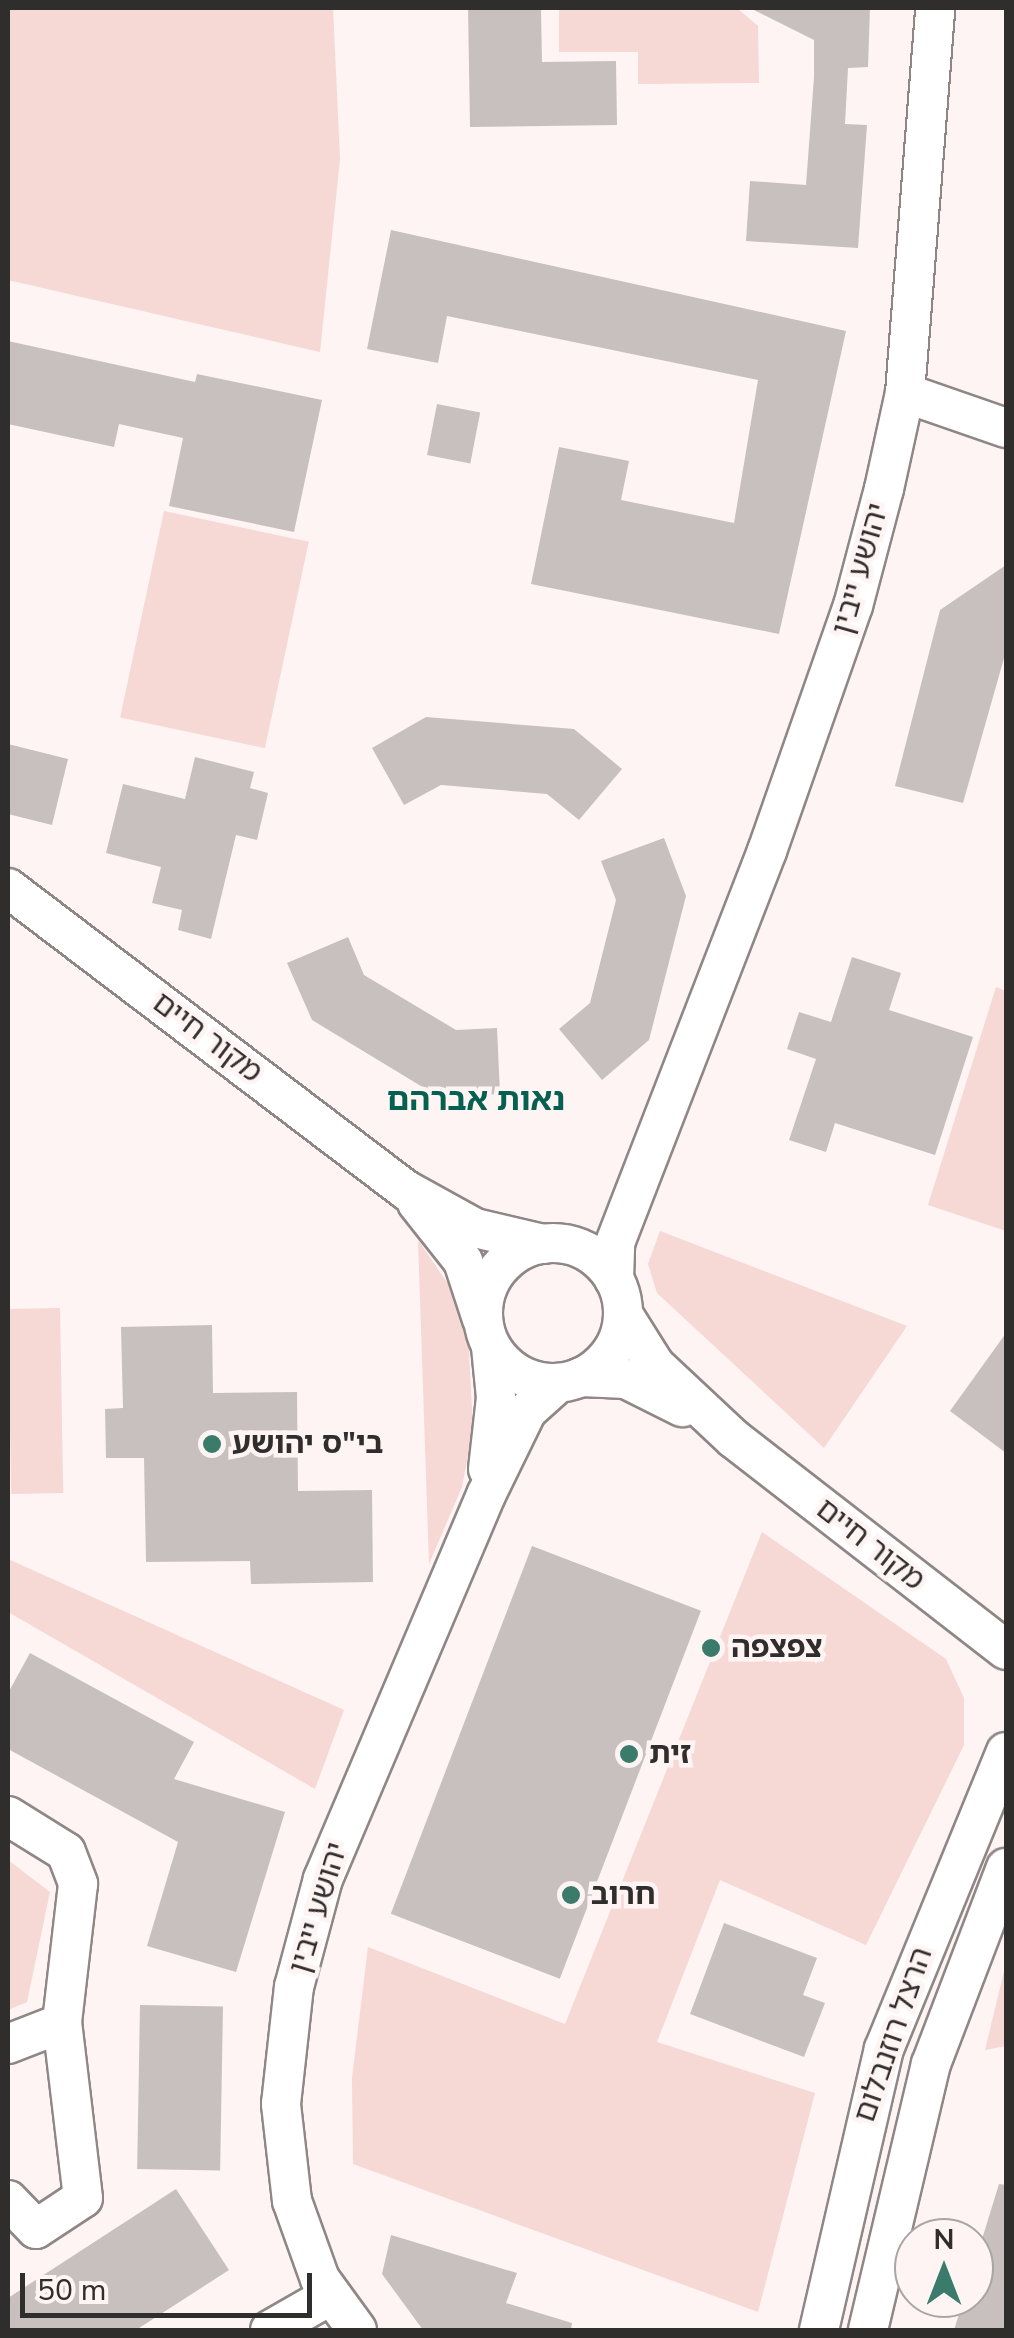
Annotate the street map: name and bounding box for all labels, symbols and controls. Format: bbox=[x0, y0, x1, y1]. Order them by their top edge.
street label: יהושע ייבין bbox=[825, 499, 897, 639]
street label: מקור חיים bbox=[145, 985, 269, 1091]
district label: נאות אברהם bbox=[387, 1081, 565, 1119]
place label: בי"ס יהושע bbox=[232, 1426, 383, 1462]
marker: בי"ס יהושע bbox=[201, 1433, 223, 1455]
street label: מקור חיים bbox=[809, 1491, 931, 1599]
place label: צפצפה bbox=[731, 1630, 823, 1666]
marker: צפצפה bbox=[700, 1637, 722, 1659]
place label: זית bbox=[649, 1736, 691, 1772]
marker: זית bbox=[618, 1743, 640, 1765]
street label: יהושע ייבין bbox=[282, 1838, 356, 1978]
place label: חרוב bbox=[591, 1877, 655, 1913]
marker: חרוב bbox=[560, 1884, 582, 1906]
street label: הרצל רוזנבלום bbox=[847, 1943, 941, 2127]
north arrow bbox=[894, 2218, 994, 2318]
text: N bbox=[934, 2221, 954, 2259]
scale bar bbox=[25, 2253, 318, 2315]
text: 50 m bbox=[37, 2270, 106, 2311]

